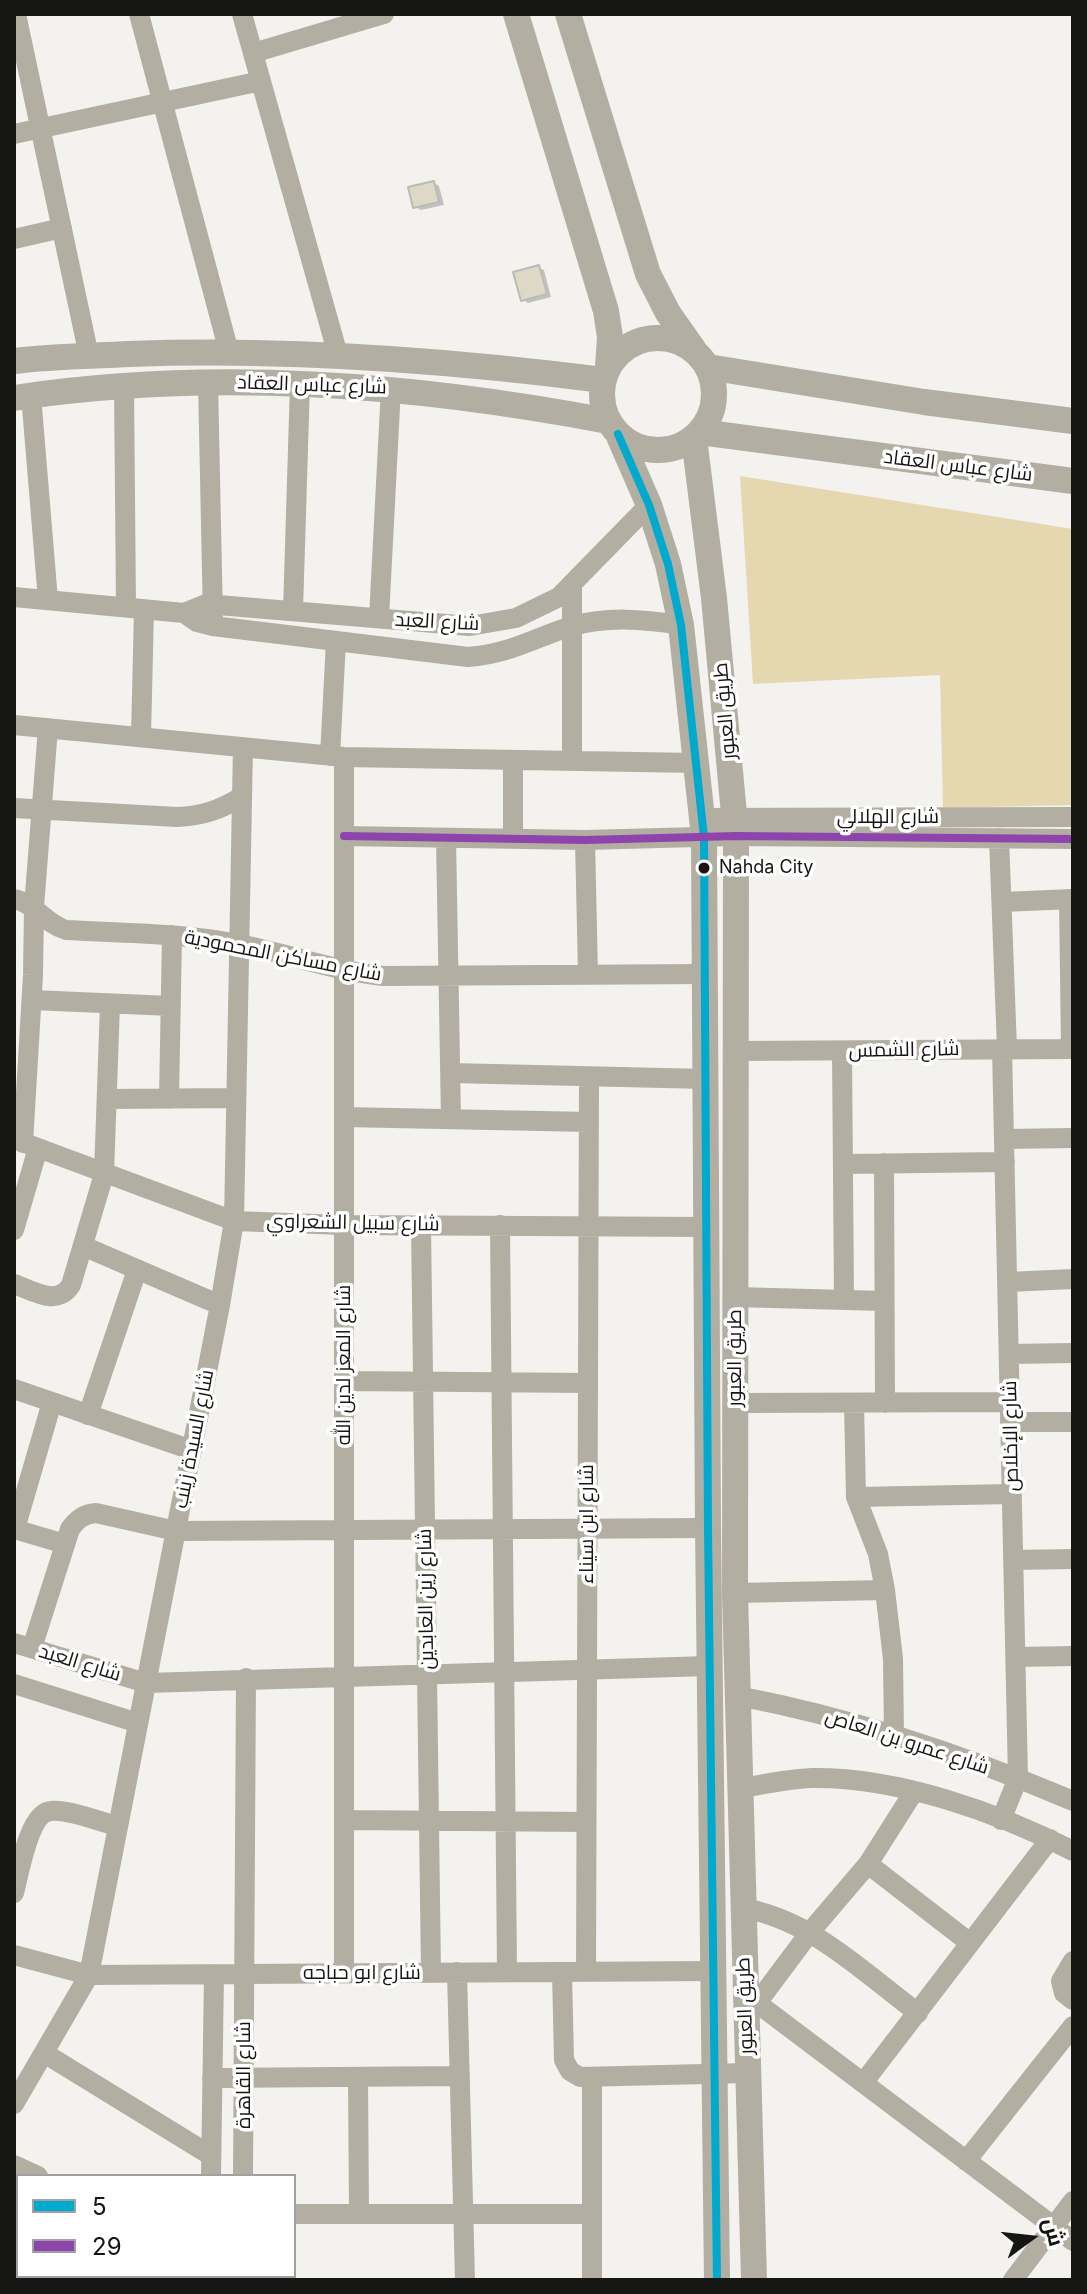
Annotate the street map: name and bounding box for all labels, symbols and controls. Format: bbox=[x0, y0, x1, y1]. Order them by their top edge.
street label: شارع عباس العقاد bbox=[237, 370, 387, 400]
street label: شارع عباس العقاد bbox=[882, 445, 1034, 487]
street label: شارع العبد bbox=[394, 608, 480, 636]
street label: طريق العبور bbox=[709, 661, 741, 761]
street label: شارع الهلالي bbox=[837, 805, 939, 829]
place label: Nahda City bbox=[719, 857, 813, 879]
marker: Nahda City bbox=[696, 860, 712, 876]
street label: شارع مساكن المحمودية bbox=[182, 925, 384, 987]
street label: شارع الشمس bbox=[848, 1037, 960, 1063]
street label: شارع سبيل الشعراوي bbox=[266, 1209, 440, 1237]
street label: شارع المعز لدين الله bbox=[332, 1285, 356, 1445]
street label: طريق العبور bbox=[723, 1309, 747, 1407]
street label: شارع السيدة زينب bbox=[169, 1368, 219, 1510]
street label: شارع الإخلاص bbox=[998, 1380, 1024, 1492]
street label: شارع ابن سيناء bbox=[575, 1464, 599, 1584]
street label: شارع زين العابدين bbox=[413, 1528, 439, 1670]
street label: شارع العبد bbox=[36, 1639, 124, 1687]
street label: شارع عمرو بن العاص bbox=[822, 1704, 992, 1780]
street label: طريق العبور bbox=[731, 1957, 759, 2055]
street label: شارع ابو حباجه bbox=[303, 1961, 421, 1985]
street label: شارع القاهرة bbox=[232, 2021, 256, 2129]
legend bbox=[16, 2174, 296, 2278]
text: 5 bbox=[92, 2192, 107, 2221]
north arrow bbox=[991, 2198, 1071, 2278]
text: ش bbox=[1038, 2215, 1070, 2249]
text: 29 bbox=[92, 2232, 122, 2261]

